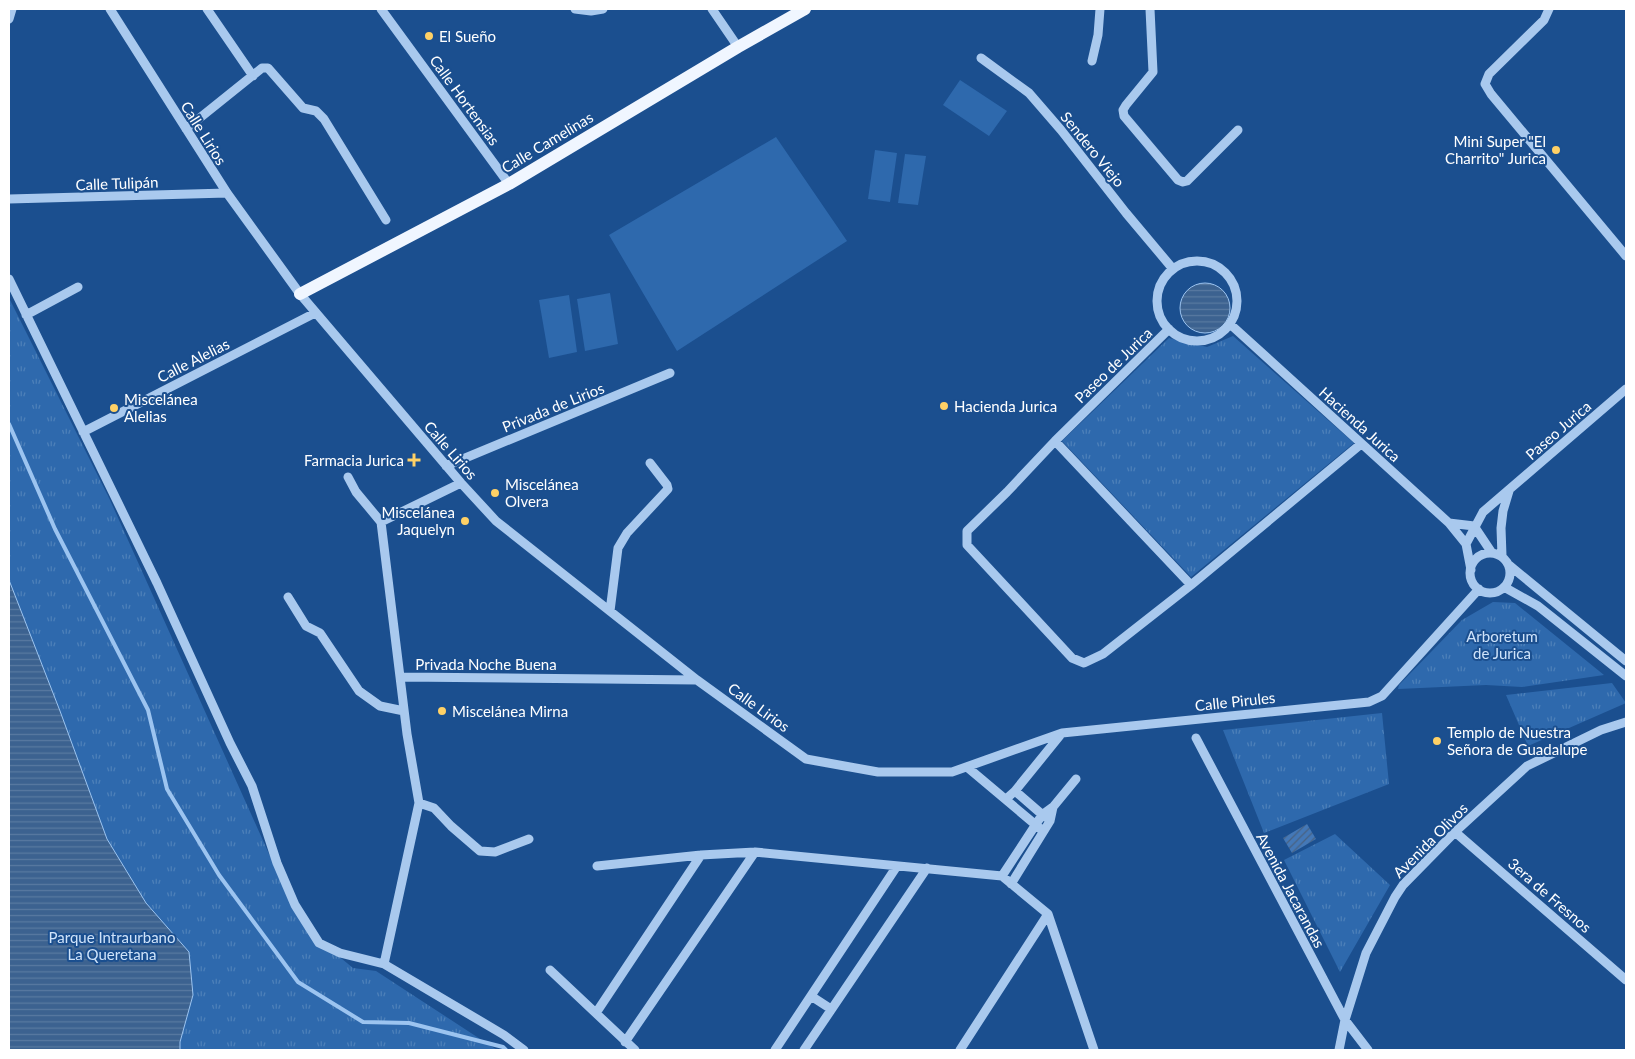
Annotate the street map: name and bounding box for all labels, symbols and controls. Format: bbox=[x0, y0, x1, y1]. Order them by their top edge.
place label: El Sueño bbox=[439, 27, 496, 45]
marker: El Sueño bbox=[423, 30, 435, 42]
street label: Calle Hortensias bbox=[426, 51, 504, 149]
street label: Calle Lirios bbox=[177, 98, 231, 168]
street label: Calle Camelinas bbox=[498, 108, 596, 176]
street label: Sendero Viejo bbox=[1057, 108, 1129, 190]
place label: Mini Super "El Charrito" Jurica bbox=[1445, 132, 1546, 167]
marker: Mini Super "El Charrito" Jurica bbox=[1550, 144, 1562, 156]
street label: Calle Tulipán bbox=[75, 173, 159, 193]
street label: Paseo de Jurica bbox=[1070, 323, 1156, 407]
street label: Calle Alelias bbox=[154, 334, 232, 386]
street label: Privada de Lirios bbox=[499, 378, 607, 436]
street label: Hacienda Jurica bbox=[1316, 383, 1404, 465]
place label: Miscelánea Alelias bbox=[124, 390, 198, 425]
place label: Hacienda Jurica bbox=[954, 397, 1057, 415]
street label: Paseo Jurica bbox=[1522, 397, 1594, 463]
marker: Hacienda Jurica bbox=[938, 400, 950, 412]
marker: Miscelánea Alelias bbox=[108, 402, 120, 414]
street label: Calle Lirios bbox=[421, 417, 481, 483]
place label: Farmacia Jurica bbox=[304, 451, 404, 469]
marker: Farmacia Jurica bbox=[408, 454, 420, 466]
place label: Miscelánea Olvera bbox=[505, 475, 579, 510]
marker: Miscelánea Olvera bbox=[489, 487, 501, 499]
place label: Miscelánea Jaquelyn bbox=[381, 503, 455, 538]
marker: Miscelánea Jaquelyn bbox=[459, 515, 471, 527]
park label: Arboretum de Jurica bbox=[1466, 627, 1538, 662]
street label: Privada Noche Buena bbox=[415, 655, 557, 673]
street label: Calle Lirios bbox=[725, 679, 793, 735]
street label: Calle Pirules bbox=[1194, 688, 1276, 714]
place label: Miscelánea Mirna bbox=[452, 702, 568, 720]
marker: Miscelánea Mirna bbox=[436, 705, 448, 717]
place label: Templo de Nuestra Señora de Guadalupe bbox=[1447, 723, 1587, 758]
marker: Templo de Nuestra Señora de Guadalupe bbox=[1431, 735, 1443, 747]
street label: Avenida Olivos bbox=[1389, 799, 1471, 881]
street label: Avenida Jacarandas bbox=[1253, 829, 1329, 951]
street label: 3era de Fresnos bbox=[1505, 854, 1595, 936]
park label: Parque Intraurbano La Queretana bbox=[49, 928, 176, 963]

